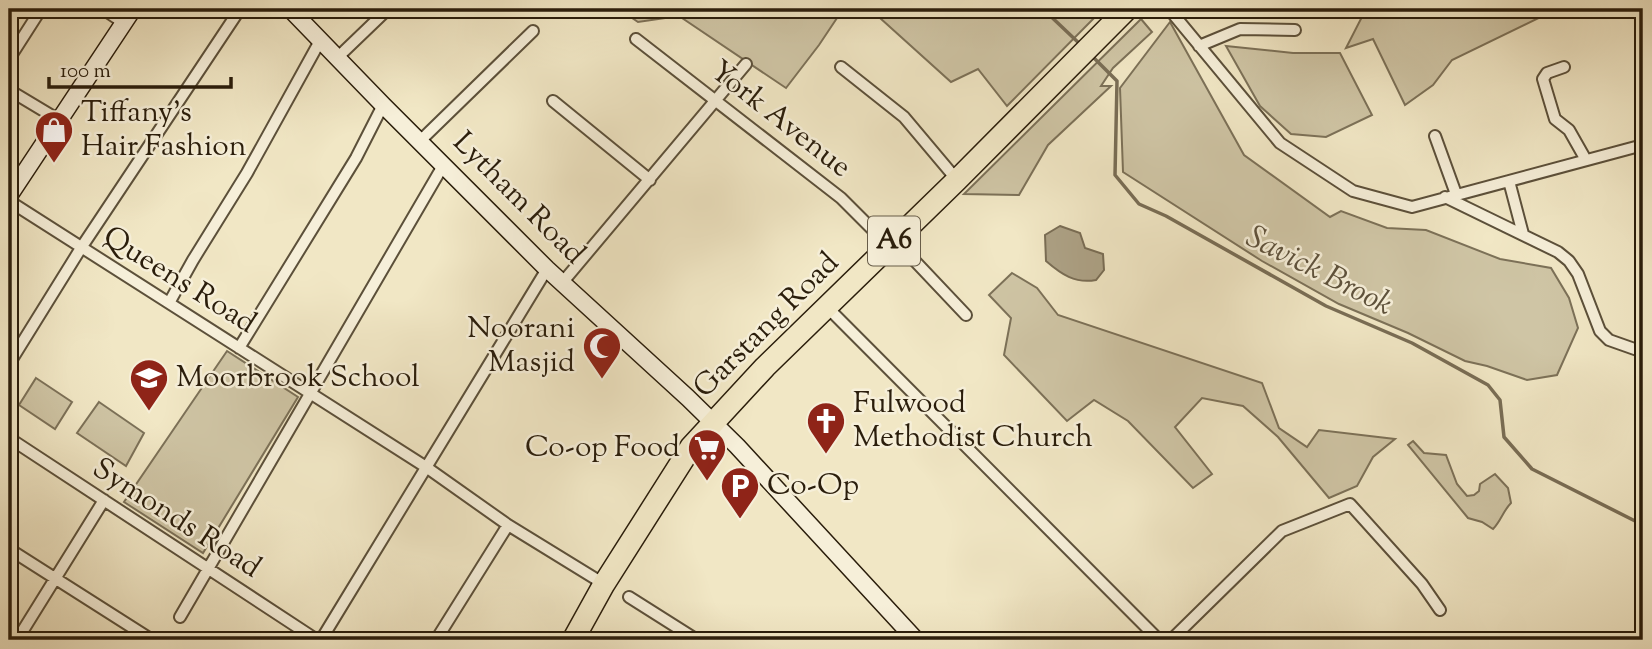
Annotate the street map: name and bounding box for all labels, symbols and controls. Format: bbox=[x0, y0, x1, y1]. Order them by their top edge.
scale bar bbox=[49, 46, 231, 90]
street label: York Avenue bbox=[700, 51, 860, 189]
text: 100 m bbox=[60, 57, 111, 87]
place label: Tiffany's Hair Fashion bbox=[81, 92, 247, 169]
shop icon: Tiffany's Hair Fashion bbox=[33, 109, 75, 164]
street label: Lytham Road bbox=[442, 123, 594, 275]
water label: Savick Brook bbox=[1237, 215, 1401, 329]
road number: A6 bbox=[868, 216, 920, 266]
street label: Queens Road bbox=[94, 217, 264, 345]
street label: Garstang Road bbox=[684, 243, 850, 409]
place label: Noorani Masjid bbox=[467, 308, 575, 385]
mosque icon: Noorani Masjid bbox=[581, 325, 623, 380]
school or university icon: Moorbrook School bbox=[128, 357, 170, 412]
place label: Moorbrook School bbox=[176, 357, 420, 400]
place label: Fulwood Methodist Church bbox=[853, 383, 1093, 460]
church icon: Fulwood Methodist Church bbox=[805, 400, 847, 455]
place label: Co-op Food bbox=[525, 427, 680, 470]
supermarket icon: Co-op Food bbox=[686, 427, 728, 482]
street label: Symonds Road bbox=[83, 448, 269, 590]
parking icon: Co-Op bbox=[719, 465, 761, 520]
place label: Co-Op bbox=[767, 465, 859, 508]

